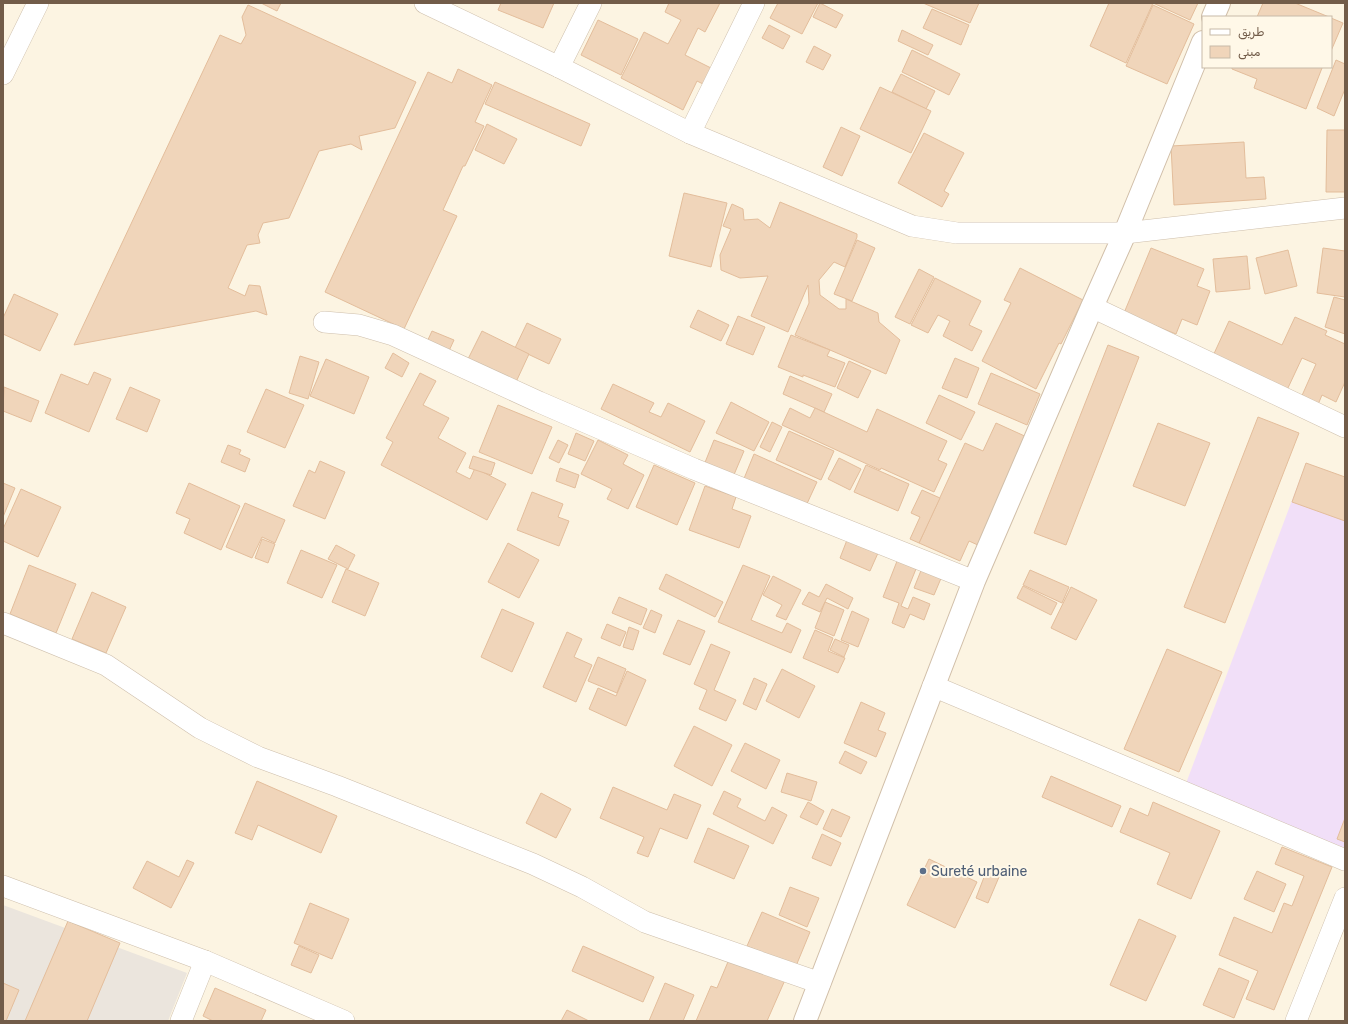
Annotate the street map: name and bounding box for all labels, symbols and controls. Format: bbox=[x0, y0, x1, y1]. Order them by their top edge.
legend bbox=[1202, 16, 1332, 68]
text: طريق bbox=[1238, 25, 1264, 40]
text: مبنى bbox=[1238, 45, 1261, 60]
place label: Sureté urbaine bbox=[931, 863, 1028, 880]
marker: Sureté urbaine bbox=[918, 866, 928, 876]

